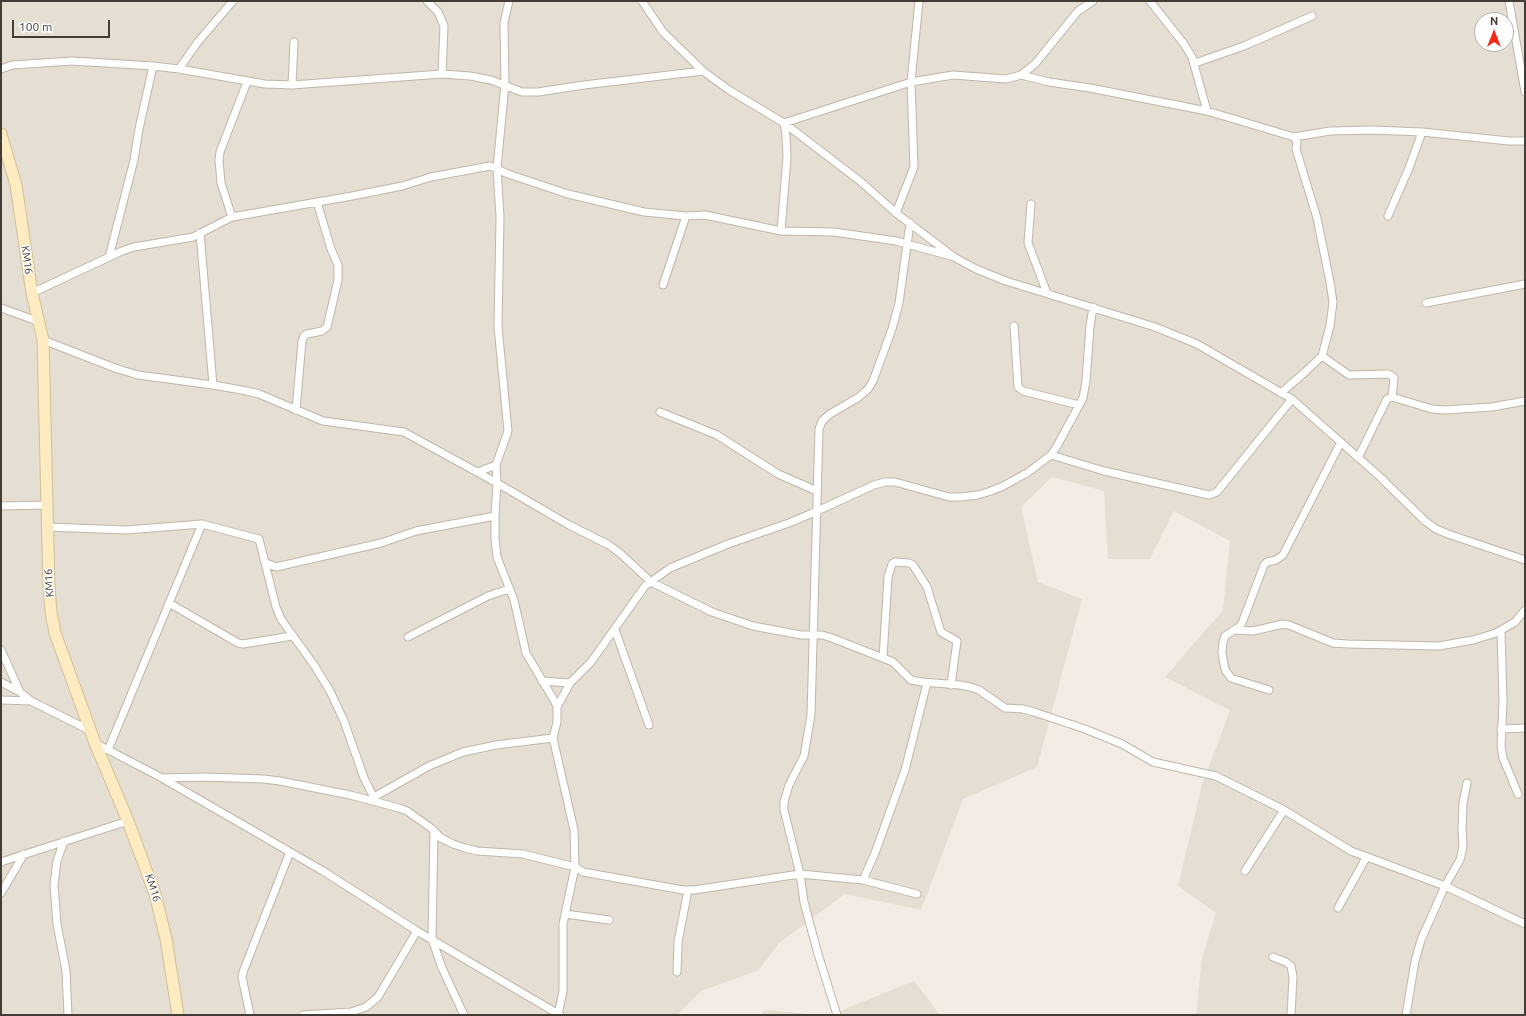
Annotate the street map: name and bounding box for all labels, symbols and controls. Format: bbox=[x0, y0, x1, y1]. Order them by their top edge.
scale bar bbox=[14, 12, 112, 38]
north arrow bbox=[1474, 12, 1514, 52]
text: N bbox=[1490, 15, 1498, 27]
text: 100 m bbox=[19, 20, 52, 33]
street label: KM16 bbox=[18, 245, 36, 275]
street label: KM16 bbox=[42, 568, 56, 598]
street label: KM16 bbox=[142, 872, 164, 904]

